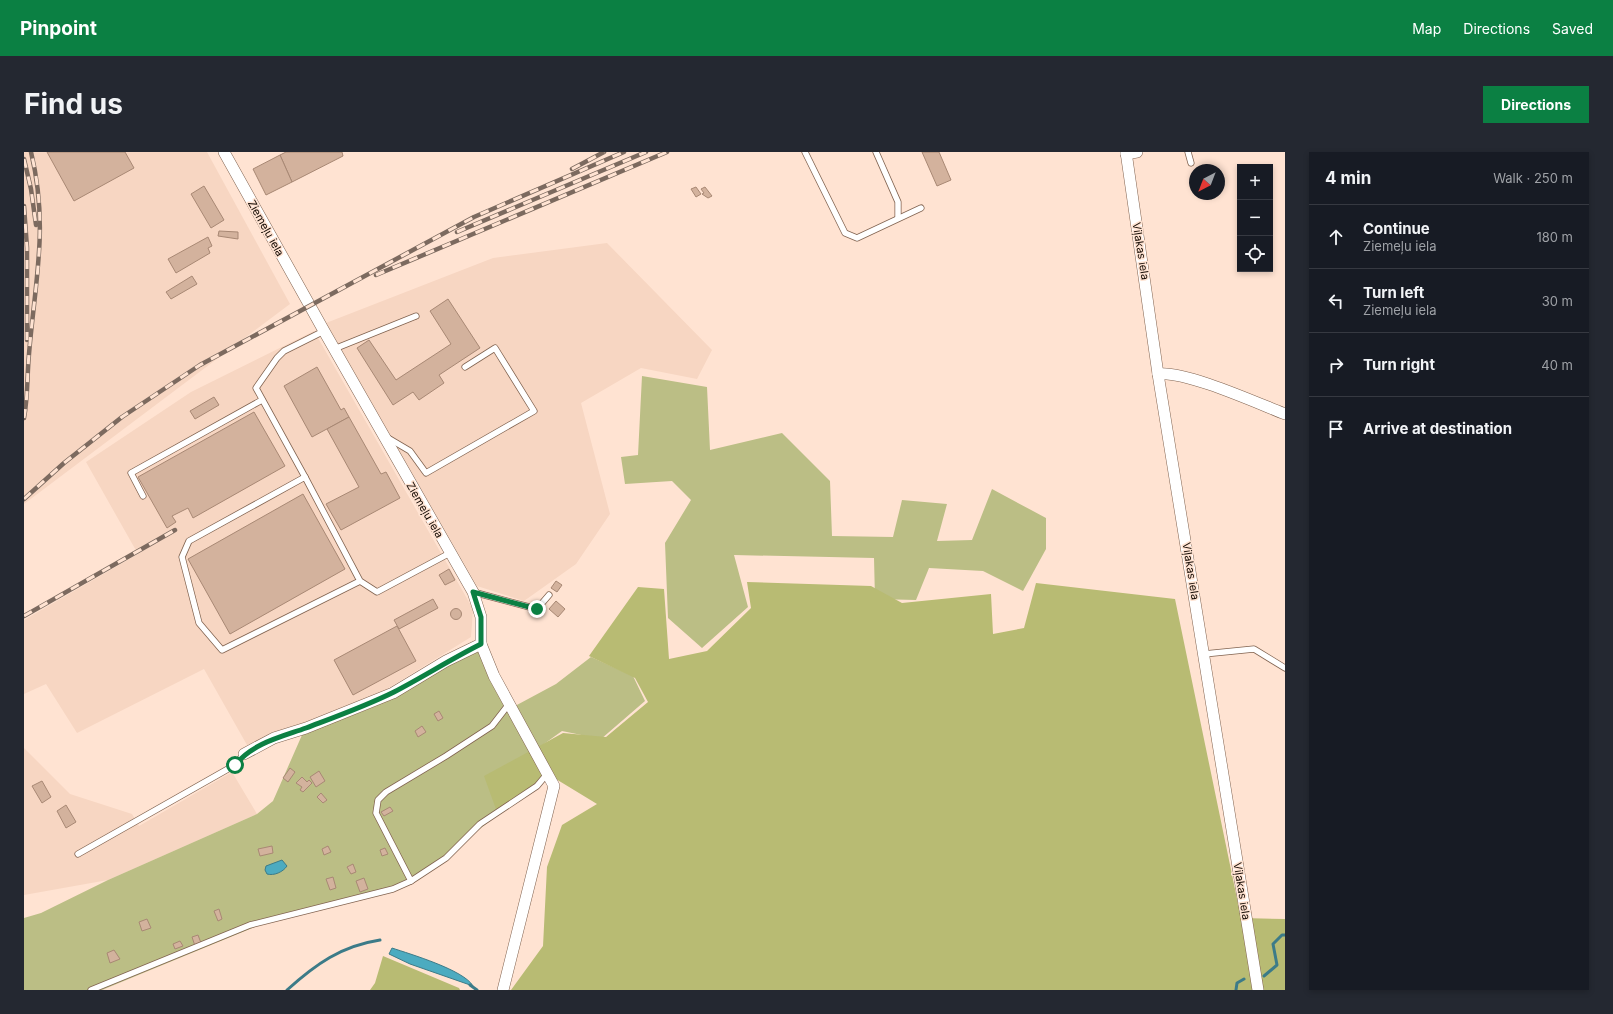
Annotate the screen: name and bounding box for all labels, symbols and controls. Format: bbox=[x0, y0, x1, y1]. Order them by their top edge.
text: Pinpoint bbox=[20, 17, 97, 40]
text: Map bbox=[1412, 20, 1441, 37]
text: Directions bbox=[1463, 20, 1530, 37]
text: Saved bbox=[1552, 20, 1593, 37]
button: Directions bbox=[1483, 86, 1589, 123]
text: Find us bbox=[24, 87, 123, 121]
north arrow bbox=[1189, 164, 1225, 200]
map controls bbox=[1237, 164, 1273, 272]
button: + bbox=[1237, 164, 1273, 200]
text: 4 min bbox=[1325, 168, 1371, 188]
text: Walk · 250 m bbox=[1493, 170, 1573, 186]
street label: Ziemeļu iela bbox=[245, 197, 287, 259]
button: − bbox=[1237, 200, 1273, 236]
text: Continue bbox=[1363, 219, 1430, 238]
street label: Viļakas iela bbox=[1130, 221, 1152, 281]
icon: ahead bbox=[1325, 226, 1347, 248]
text: 180 m bbox=[1536, 229, 1573, 245]
button: locate bbox=[1237, 236, 1273, 272]
text: Ziemeļu iela bbox=[1363, 238, 1437, 254]
text: Turn left bbox=[1363, 283, 1424, 302]
icon: left bbox=[1325, 290, 1347, 312]
text: 30 m bbox=[1542, 293, 1573, 309]
text: Ziemeļu iela bbox=[1363, 302, 1437, 318]
icon: right bbox=[1325, 354, 1347, 376]
text: Turn right bbox=[1363, 355, 1435, 374]
text: 40 m bbox=[1541, 357, 1573, 373]
icon: arrive bbox=[1325, 418, 1347, 440]
text: Arrive at destination bbox=[1363, 419, 1512, 438]
street label: Ziemeļu iela bbox=[403, 480, 447, 540]
street label: Viļakas iela bbox=[1180, 541, 1202, 601]
route end bbox=[528, 600, 546, 618]
route start bbox=[226, 756, 244, 774]
street label: Viļakas iela bbox=[1231, 861, 1253, 921]

